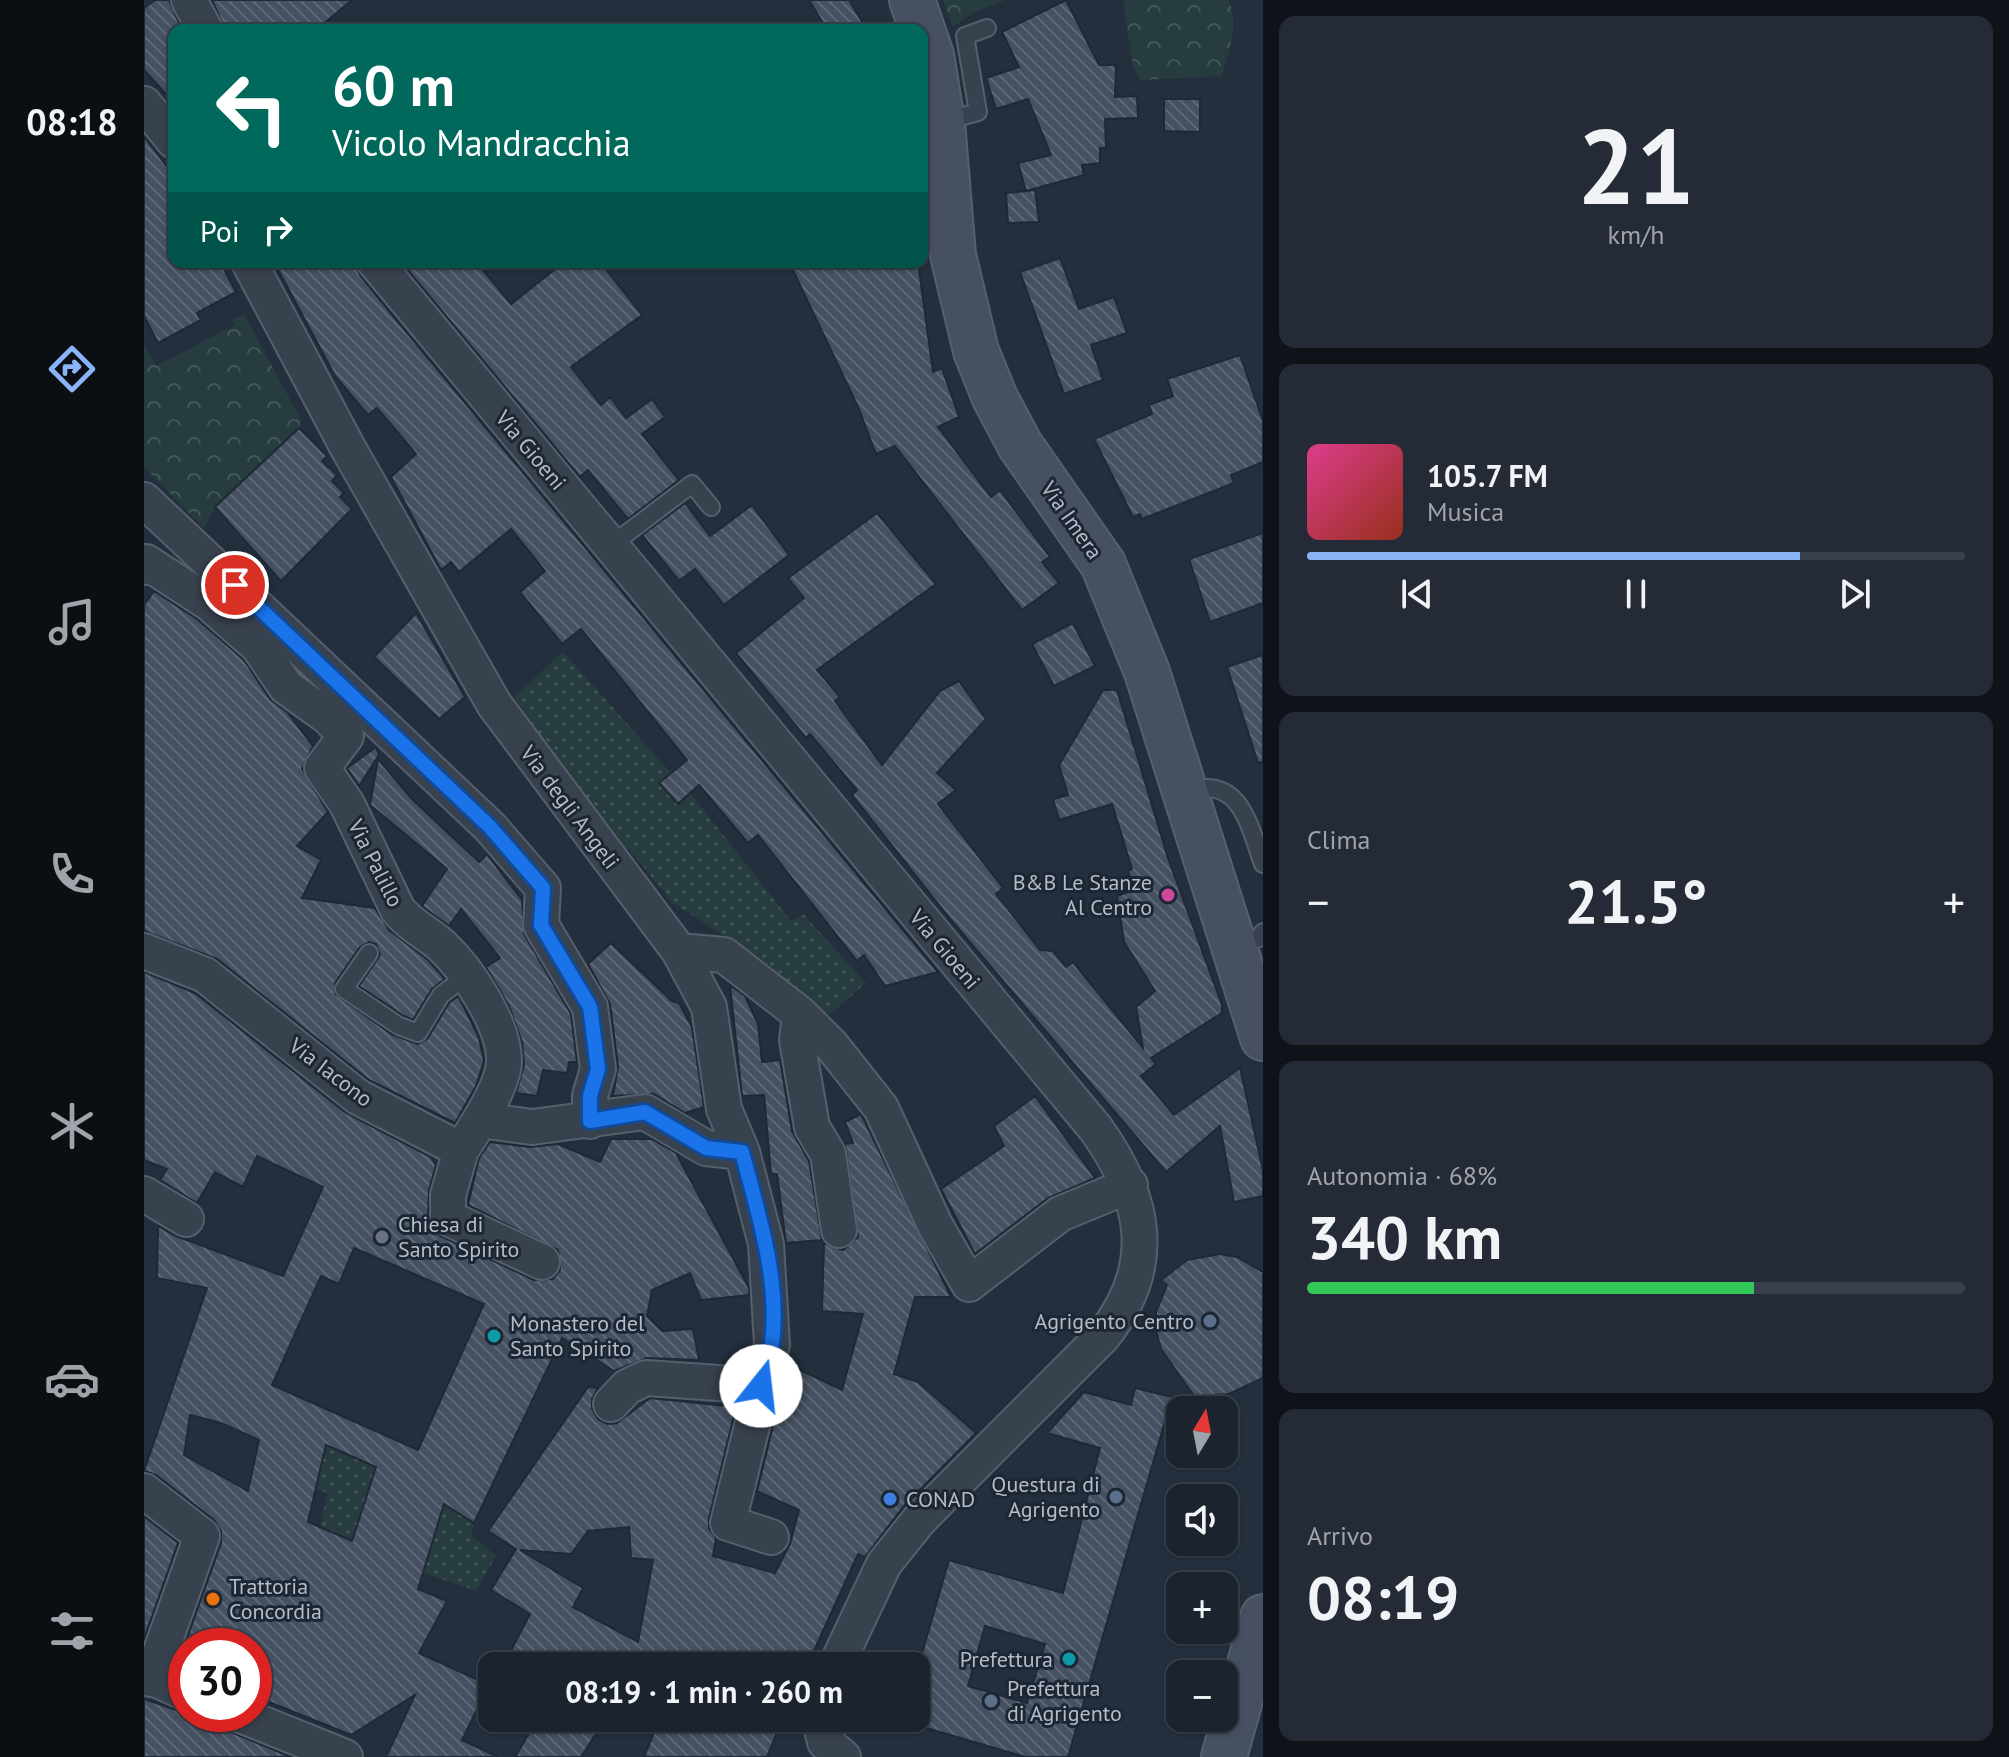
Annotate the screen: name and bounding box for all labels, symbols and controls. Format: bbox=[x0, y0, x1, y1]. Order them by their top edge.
text: 60 m bbox=[332, 49, 455, 121]
icon: left bbox=[200, 56, 304, 160]
text: 08:18 bbox=[26, 98, 118, 145]
text: 21 bbox=[1577, 98, 1695, 233]
text: Vicolo Mandracchia bbox=[332, 119, 631, 166]
icon: right bbox=[256, 208, 300, 252]
text: Poi bbox=[200, 211, 240, 250]
text: km/h bbox=[1608, 218, 1665, 251]
icon: directions bbox=[44, 341, 100, 397]
street label: Via Gioeni bbox=[489, 404, 572, 496]
text: 105.7 FM bbox=[1427, 456, 1548, 495]
street label: Via Imera bbox=[1034, 475, 1109, 564]
text: Musica bbox=[1427, 495, 1504, 528]
pin bbox=[201, 551, 269, 619]
icon: arrive bbox=[213, 563, 257, 607]
icon: previous bbox=[1395, 572, 1439, 616]
icon: pause bbox=[1614, 572, 1658, 616]
icon: next bbox=[1833, 572, 1877, 616]
icon: music bbox=[44, 594, 100, 650]
street label: Via degli Angeli bbox=[514, 739, 626, 874]
street label: Via Palillo bbox=[342, 814, 410, 911]
text: Clima bbox=[1307, 823, 1370, 856]
icon: phone bbox=[44, 846, 100, 902]
text: 21.5° bbox=[1564, 862, 1708, 940]
place label: B&B Le Stanze Al Centro bbox=[1013, 868, 1152, 921]
text: − bbox=[1307, 873, 1329, 930]
text: + bbox=[1943, 873, 1965, 930]
marker: B&B Le Stanze Al Centro bbox=[1159, 886, 1177, 904]
street label: Via Gioeni bbox=[903, 903, 986, 995]
street label: Via Iacono bbox=[283, 1031, 378, 1113]
icon: climate bbox=[44, 1098, 100, 1154]
text: Autonomia · 68% bbox=[1307, 1159, 1497, 1192]
text: 340 km bbox=[1307, 1198, 1502, 1276]
place label: Chiesa di Santo Spirito bbox=[398, 1210, 519, 1263]
marker: Chiesa di Santo Spirito bbox=[373, 1228, 391, 1246]
place label: Agrigento Centro bbox=[1035, 1307, 1194, 1335]
place label: Monastero del Santo Spirito bbox=[510, 1309, 645, 1362]
marker: Agrigento Centro bbox=[1201, 1312, 1219, 1330]
marker: Monastero del Santo Spirito bbox=[485, 1327, 503, 1345]
position arrow bbox=[719, 1344, 803, 1428]
icon: car bbox=[44, 1351, 100, 1407]
north arrow bbox=[1166, 1396, 1238, 1468]
map controls bbox=[1166, 1396, 1238, 1732]
place label: Questura di Agrigento bbox=[991, 1470, 1100, 1523]
button: sound bbox=[1166, 1484, 1238, 1556]
place label: CONAD bbox=[906, 1485, 975, 1513]
marker: Questura di Agrigento bbox=[1107, 1488, 1125, 1506]
marker: CONAD bbox=[881, 1490, 899, 1508]
text: Arrivo bbox=[1307, 1519, 1373, 1552]
text: 08:19 bbox=[1307, 1558, 1459, 1636]
place label: Trattoria Concordia bbox=[229, 1572, 322, 1625]
button: + bbox=[1166, 1572, 1238, 1644]
marker: Trattoria Concordia bbox=[204, 1590, 222, 1608]
icon: filters bbox=[44, 1603, 100, 1659]
speed limit sign: 30 bbox=[168, 1628, 272, 1732]
place label: Prefettura bbox=[960, 1645, 1053, 1673]
marker: Prefettura bbox=[1060, 1650, 1078, 1668]
button: − bbox=[1166, 1660, 1238, 1732]
text: 08:19 · 1 min · 260 m bbox=[565, 1672, 843, 1711]
place label: Prefettura di Agrigento bbox=[1007, 1674, 1122, 1727]
marker: Prefettura di Agrigento bbox=[982, 1692, 1000, 1710]

